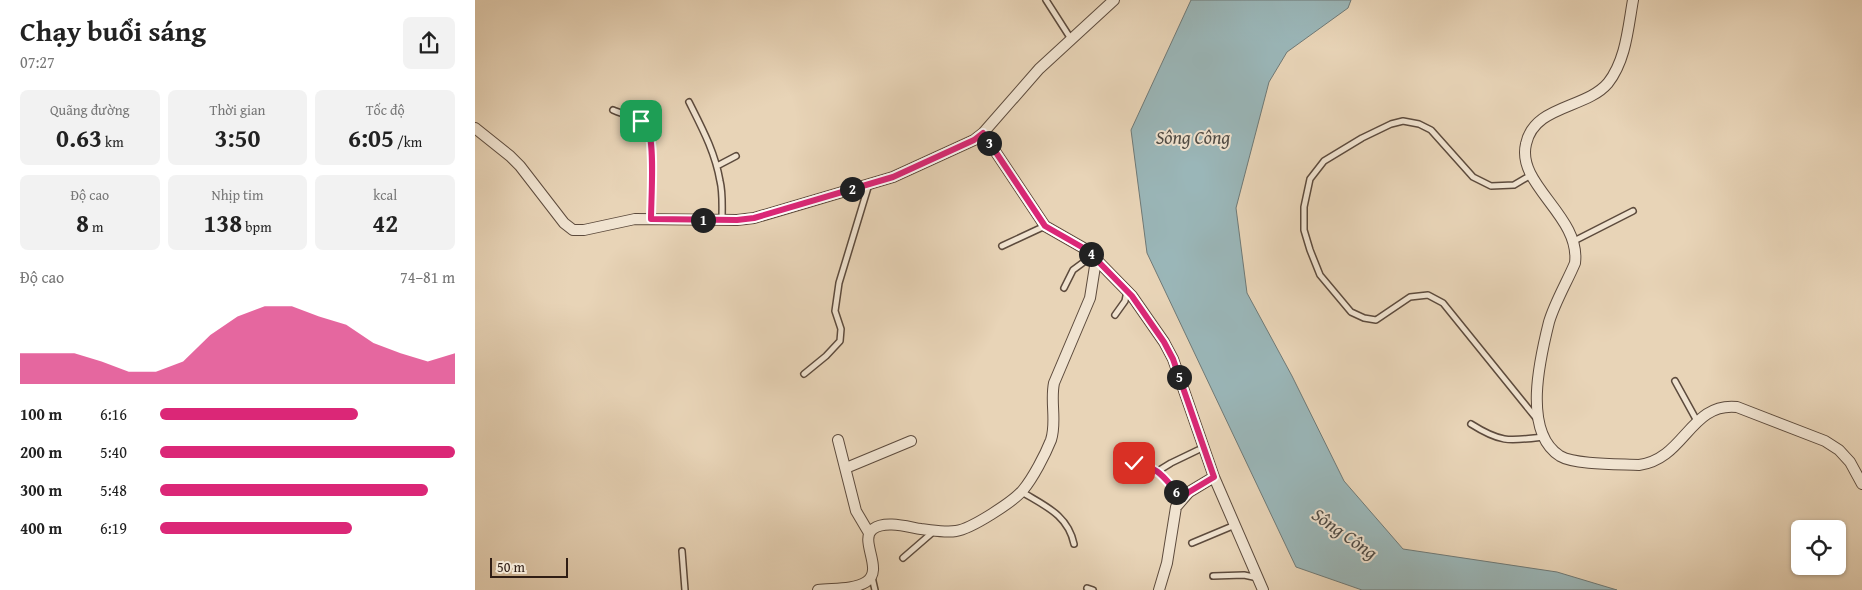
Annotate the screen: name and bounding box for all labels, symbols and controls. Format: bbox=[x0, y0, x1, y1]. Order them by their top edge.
text: Chạy buổi sáng bbox=[20, 10, 206, 51]
button: share bbox=[403, 17, 455, 69]
text: 07:27 bbox=[20, 50, 55, 74]
text: Quãng đường bbox=[50, 100, 130, 120]
text: Thời gian bbox=[210, 100, 265, 120]
text: Tốc độ bbox=[366, 100, 405, 120]
pin bbox=[620, 100, 662, 142]
icon: arrive bbox=[627, 107, 655, 135]
text: 0.63 bbox=[56, 120, 102, 156]
text: 3:50 bbox=[215, 120, 260, 156]
text: 6:05 bbox=[348, 120, 394, 156]
water label: Sông Công bbox=[1156, 123, 1231, 151]
pin: 3 bbox=[977, 130, 1001, 156]
text: km bbox=[102, 132, 124, 152]
text: /km bbox=[394, 132, 422, 152]
text: 3 bbox=[986, 133, 993, 153]
pin: 2 bbox=[839, 176, 865, 202]
text: 2 bbox=[849, 179, 856, 199]
text: Độ cao bbox=[70, 185, 109, 205]
text: Nhịp tim bbox=[212, 185, 263, 205]
text: kcal bbox=[373, 185, 397, 205]
text: 8 bbox=[76, 205, 89, 241]
text: 138 bbox=[203, 205, 242, 241]
text: 42 bbox=[372, 205, 398, 241]
pin: 1 bbox=[691, 208, 715, 232]
text: 1 bbox=[700, 210, 707, 230]
text: m bbox=[89, 217, 104, 237]
text: bpm bbox=[242, 217, 272, 237]
pin: 4 bbox=[1079, 242, 1103, 266]
text: 4 bbox=[1088, 244, 1095, 264]
text: Độ cao bbox=[20, 265, 64, 289]
text: 74–81 m bbox=[400, 265, 455, 289]
pin: 5 bbox=[1167, 364, 1191, 390]
text: 5 bbox=[1176, 367, 1183, 387]
text: 100 m bbox=[20, 402, 62, 426]
text: 6:16 bbox=[100, 402, 127, 426]
text: 200 m bbox=[20, 440, 62, 464]
text: 5:40 bbox=[100, 440, 127, 464]
pin bbox=[1113, 442, 1155, 484]
icon: check bbox=[1120, 449, 1148, 477]
text: 300 m bbox=[20, 478, 62, 502]
text: 5:48 bbox=[100, 478, 127, 502]
pin: 6 bbox=[1163, 480, 1189, 504]
text: 6 bbox=[1173, 482, 1180, 502]
water label: Sông Công bbox=[1306, 500, 1384, 566]
text: 400 m bbox=[20, 516, 62, 540]
text: 6:19 bbox=[100, 516, 127, 540]
map controls bbox=[1791, 520, 1846, 575]
button: locate bbox=[1791, 520, 1846, 575]
scale bar bbox=[490, 555, 567, 578]
text: 50 m bbox=[497, 557, 525, 577]

